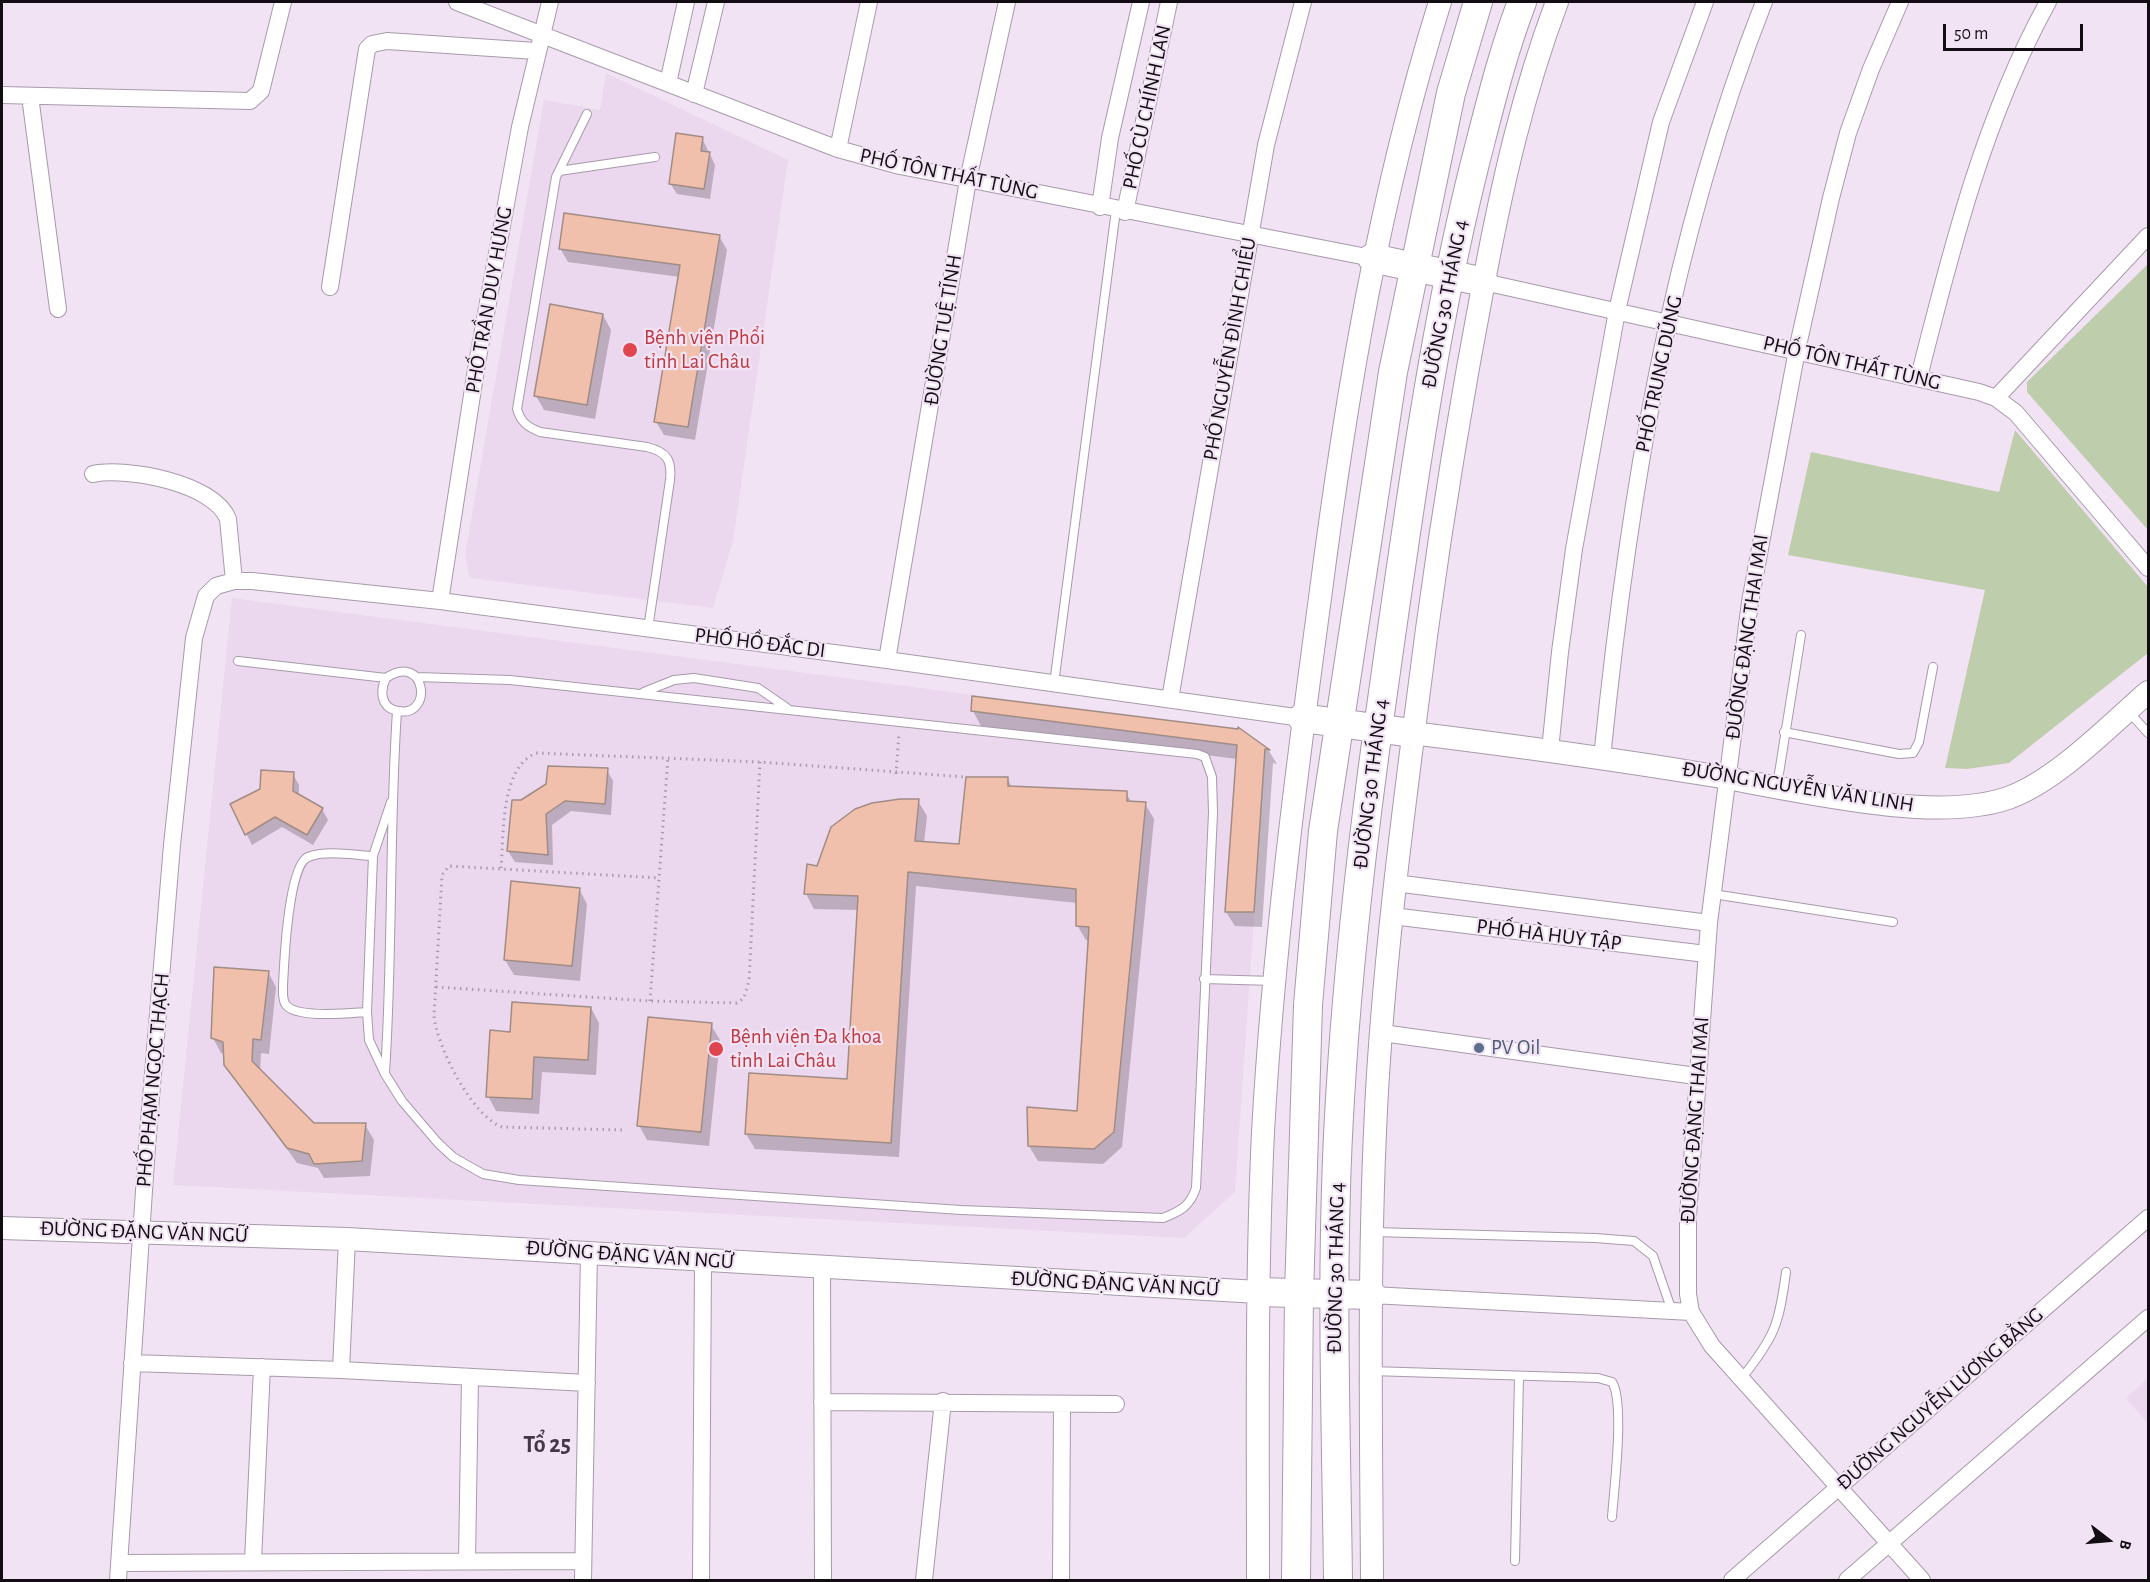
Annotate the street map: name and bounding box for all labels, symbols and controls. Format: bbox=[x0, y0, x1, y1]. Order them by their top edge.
scale bar bbox=[1946, 12, 2086, 50]
street label: PHỐ CÙ CHÍNH LAN bbox=[1117, 22, 1177, 192]
text: 50 m bbox=[1954, 25, 1988, 43]
street label: PHỐ TÔN THẤT TÙNG bbox=[857, 143, 1041, 205]
street label: PHỐ TRẦN DUY HƯNG bbox=[460, 205, 518, 395]
street label: ĐƯỜNG 30 THÁNG 4 bbox=[1416, 218, 1474, 390]
street label: PHỐ NGUYỄN ĐÌNH CHIỂU bbox=[1198, 235, 1262, 463]
street label: ĐƯỜNG TUỆ TĨNH bbox=[919, 253, 967, 407]
street label: PHỐ TRUNG DŨNG bbox=[1630, 293, 1688, 455]
place label: Bệnh viện Phổi tỉnh Lai Châu bbox=[644, 325, 765, 375]
street label: PHỐ TÔN THẤT TÙNG bbox=[1761, 330, 1943, 396]
marker: Bệnh viện Phổi tỉnh Lai Châu bbox=[621, 341, 639, 359]
street label: ĐƯỜNG ĐẶNG THAI MAI bbox=[1720, 533, 1774, 741]
street label: PHỐ HỒ ĐẮC DI bbox=[693, 622, 827, 664]
street label: ĐƯỜNG 30 THÁNG 4 bbox=[1348, 697, 1394, 871]
street label: ĐƯỜNG NGUYỄN VĂN LINH bbox=[1680, 756, 1916, 818]
street label: PHỐ HÀ HUY TẬP bbox=[1475, 914, 1623, 956]
street label: PHỐ PHẠM NGỌC THẠCH bbox=[131, 972, 175, 1188]
street label: ĐƯỜNG ĐẶNG THAI MAI bbox=[1675, 1016, 1715, 1224]
place label: Bệnh viện Đa khoa tỉnh Lai Châu bbox=[730, 1024, 882, 1074]
place label: PV Oil bbox=[1491, 1035, 1540, 1061]
marker: Bệnh viện Đa khoa tỉnh Lai Châu bbox=[707, 1040, 725, 1058]
marker: PV Oil bbox=[1472, 1041, 1486, 1055]
street label: ĐƯỜNG 30 THÁNG 4 bbox=[1322, 1182, 1350, 1354]
street label: ĐƯỜNG ĐẶNG VĂN NGỮ bbox=[39, 1216, 249, 1248]
street label: ĐƯỜNG ĐẶNG VĂN NGỮ bbox=[525, 1235, 735, 1275]
street label: ĐƯỜNG ĐẶNG VĂN NGỮ bbox=[1010, 1266, 1220, 1302]
street label: ĐƯỜNG NGUYỄN LƯƠNG BẰNG bbox=[1831, 1302, 2049, 1496]
district label: Tổ 25 bbox=[523, 1431, 571, 1459]
north arrow bbox=[2078, 1510, 2138, 1570]
text: B bbox=[2116, 1538, 2134, 1552]

